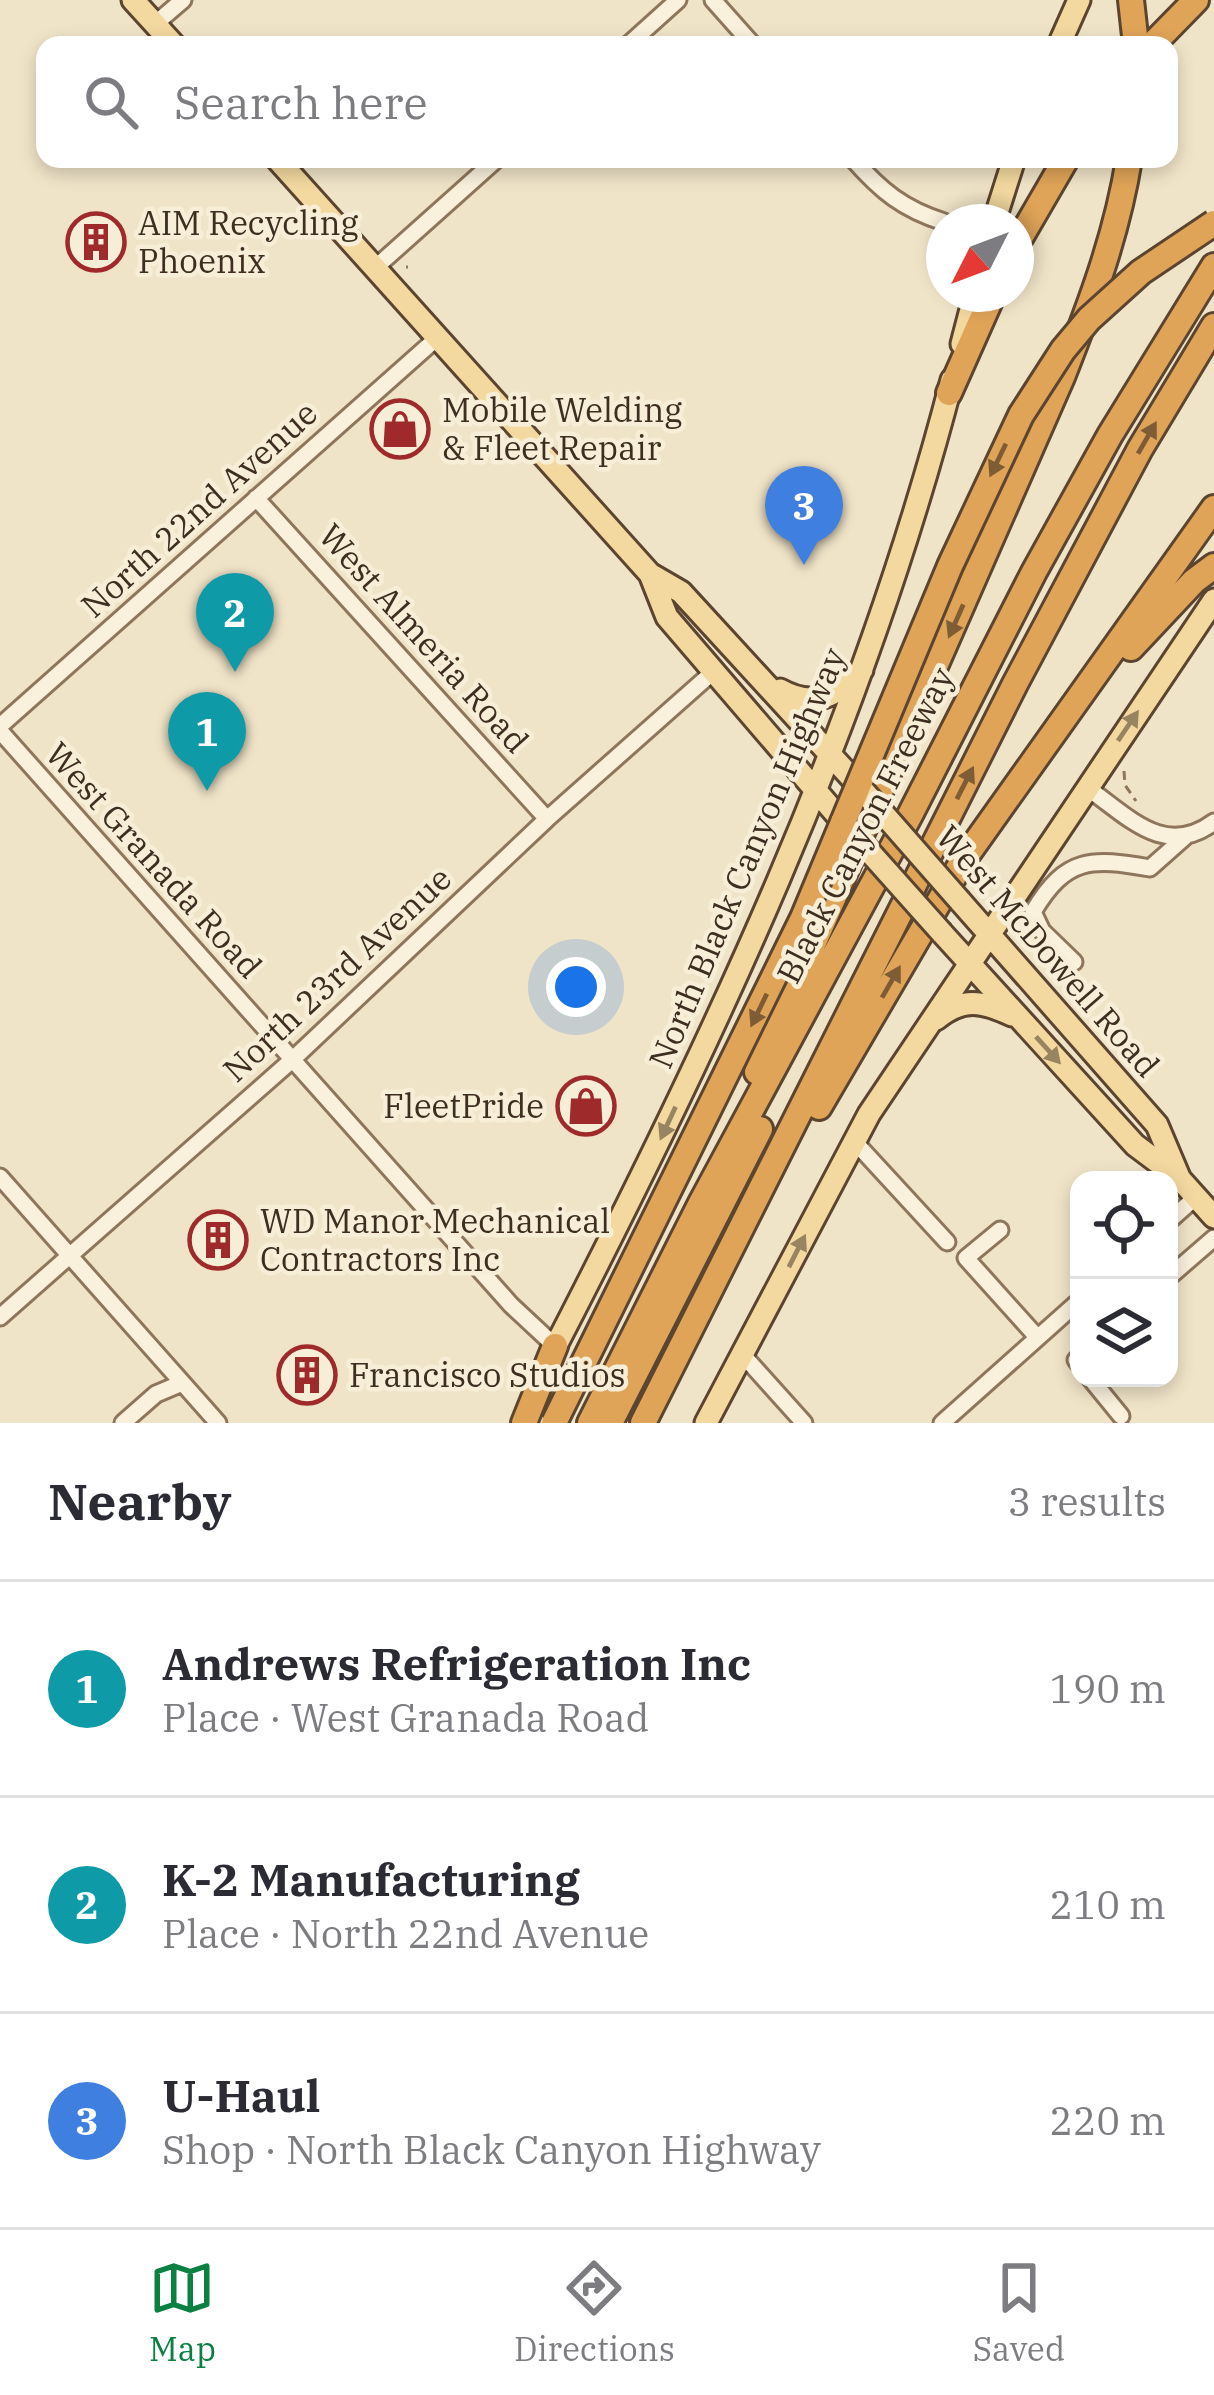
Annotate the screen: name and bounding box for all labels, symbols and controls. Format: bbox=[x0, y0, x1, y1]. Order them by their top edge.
search box bbox=[36, 36, 1178, 168]
icon: search bbox=[78, 69, 144, 135]
text: Search here bbox=[174, 73, 428, 131]
place label: AIM Recycling Phoenix bbox=[138, 201, 359, 282]
north arrow bbox=[926, 204, 1034, 312]
building icon: AIM Recycling Phoenix bbox=[65, 211, 127, 273]
place label: Mobile Welding & Fleet Repair bbox=[442, 388, 682, 469]
street label: North 22nd Avenue bbox=[73, 393, 325, 625]
shop icon: Mobile Welding & Fleet Repair bbox=[369, 398, 431, 460]
one-way arrow bbox=[1135, 421, 1156, 455]
one-way arrow bbox=[988, 443, 1008, 478]
pin: 3 bbox=[765, 466, 843, 565]
street label: West Almeria Road bbox=[310, 514, 539, 761]
pin: 2 bbox=[196, 573, 274, 672]
one-way arrow bbox=[945, 604, 965, 639]
street label: North Black Canyon Highway bbox=[638, 641, 855, 1075]
street label: Black Canyon Freeway bbox=[766, 659, 963, 990]
pin: 1 bbox=[168, 692, 246, 791]
one-way arrow bbox=[1115, 710, 1138, 742]
street label: West Granada Road bbox=[37, 733, 272, 987]
one-way arrow bbox=[954, 766, 974, 800]
street label: West McDowell Road bbox=[927, 816, 1170, 1086]
street label: North 23rd Avenue bbox=[213, 857, 460, 1091]
your location bbox=[546, 957, 606, 1017]
one-way arrow bbox=[880, 965, 901, 999]
one-way arrow bbox=[749, 993, 769, 1027]
one-way arrow bbox=[1034, 1035, 1061, 1064]
shop icon: FleetPride bbox=[555, 1075, 617, 1137]
place label: FleetPride bbox=[383, 1084, 544, 1127]
one-way arrow bbox=[658, 1106, 678, 1141]
map controls bbox=[1070, 1171, 1178, 1387]
button: locate bbox=[1070, 1171, 1178, 1279]
place label: WD Manor Mechanical Contractors Inc bbox=[260, 1199, 610, 1280]
building icon: WD Manor Mechanical Contractors Inc bbox=[187, 1209, 249, 1271]
one-way arrow bbox=[786, 1233, 807, 1268]
button: layers bbox=[1070, 1279, 1178, 1387]
building icon: Francisco Studios bbox=[276, 1344, 338, 1406]
place label: Francisco Studios bbox=[349, 1353, 626, 1396]
text: Nearby bbox=[48, 1468, 232, 1534]
text: 3 results bbox=[1008, 1476, 1166, 1527]
text: Andrews Refrigeration Inc bbox=[162, 1634, 751, 1692]
text: 1 bbox=[75, 1663, 99, 1714]
text: 190 m bbox=[1050, 1663, 1166, 1714]
text: Place · West Granada Road bbox=[162, 1692, 649, 1743]
text: K-2 Manufacturing bbox=[162, 1850, 580, 1908]
text: 2 bbox=[75, 1879, 99, 1930]
text: 210 m bbox=[1050, 1879, 1166, 1930]
text: Place · North 22nd Avenue bbox=[162, 1908, 649, 1959]
text: U-Haul bbox=[162, 2066, 321, 2124]
text: 3 bbox=[75, 2095, 99, 2146]
text: 220 m bbox=[1050, 2095, 1166, 2146]
text: Shop · North Black Canyon Highway bbox=[162, 2124, 821, 2175]
tab: Map bbox=[149, 2255, 216, 2370]
tab: Directions bbox=[514, 2255, 675, 2370]
tab: Saved bbox=[973, 2255, 1065, 2370]

